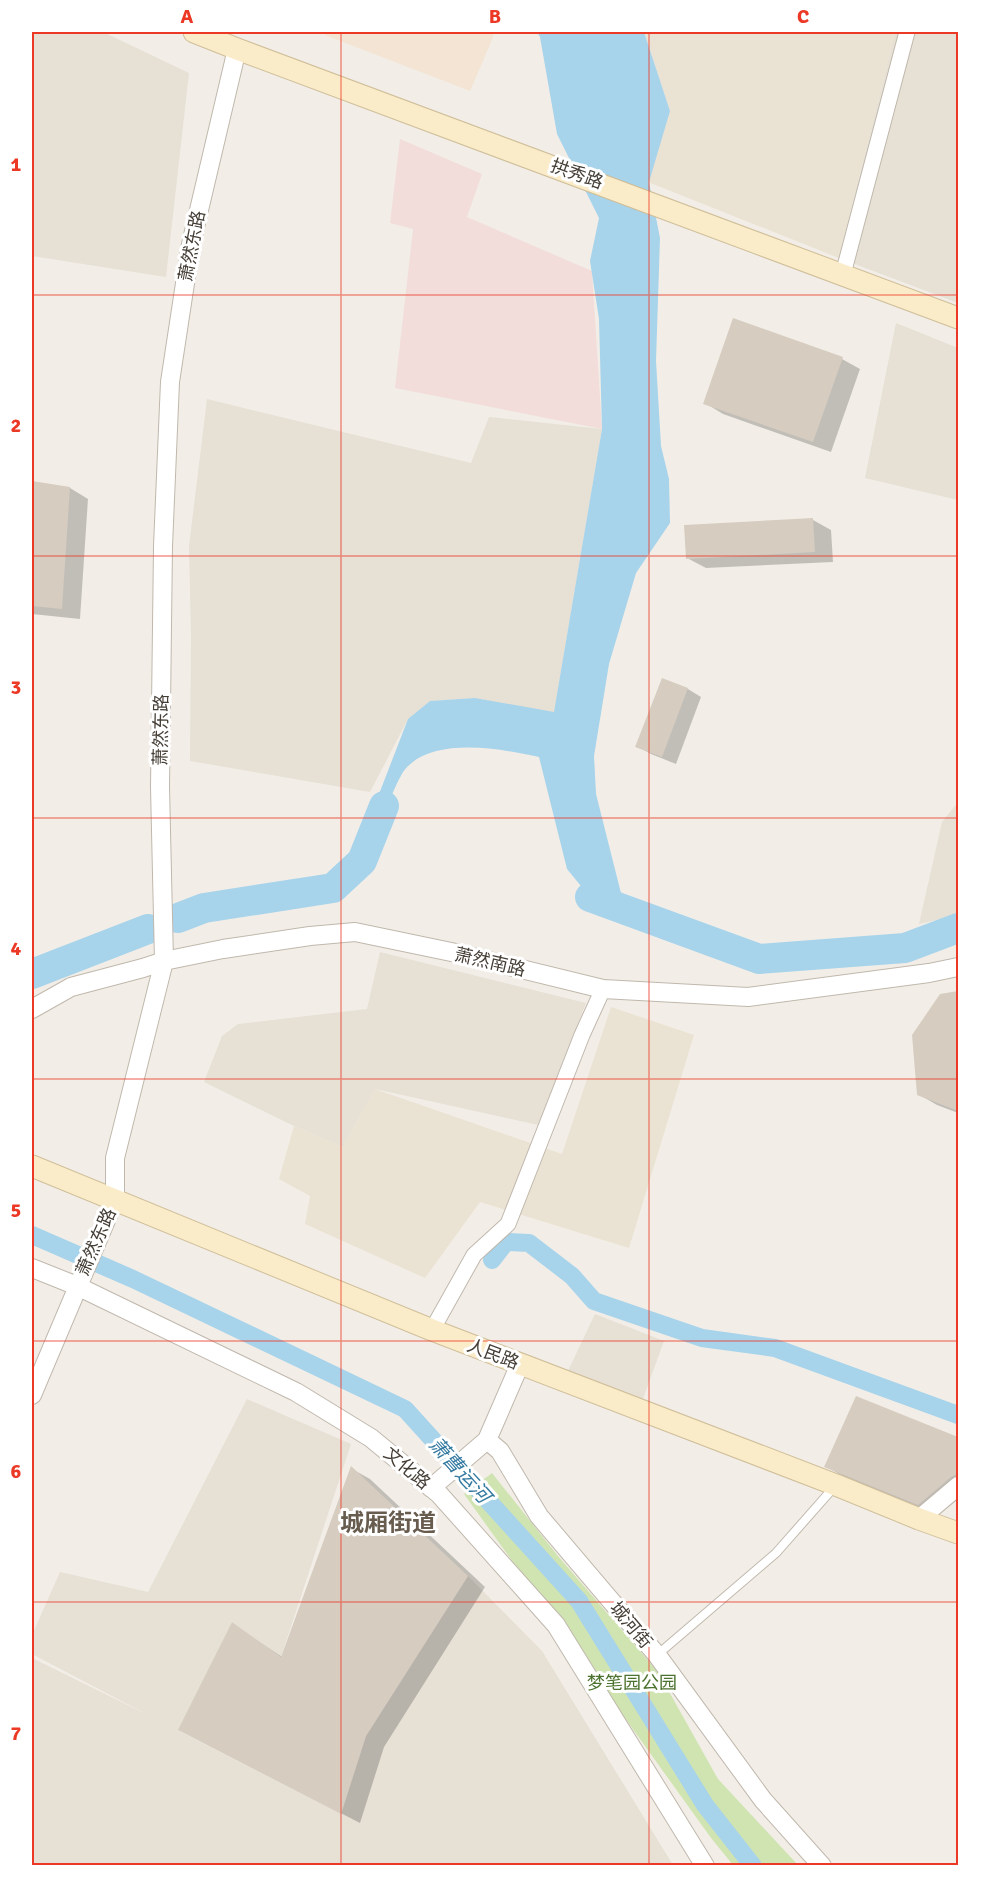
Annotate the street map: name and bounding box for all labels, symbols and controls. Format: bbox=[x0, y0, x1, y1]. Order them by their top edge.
text: A bbox=[181, 4, 194, 29]
text: B bbox=[489, 4, 501, 29]
text: C bbox=[797, 4, 809, 29]
text: 1 bbox=[11, 152, 22, 177]
street label: 拱秀路 bbox=[548, 154, 606, 194]
street label: 萧然东路 bbox=[174, 209, 210, 283]
text: 2 bbox=[11, 413, 21, 438]
text: 3 bbox=[11, 675, 21, 700]
street label: 萧然东路 bbox=[149, 694, 173, 766]
text: 4 bbox=[11, 936, 22, 961]
street label: 萧然南路 bbox=[452, 943, 528, 981]
text: 5 bbox=[11, 1198, 21, 1223]
street label: 萧然东路 bbox=[71, 1205, 121, 1279]
street label: 人民路 bbox=[464, 1334, 522, 1374]
water label: 萧曹运河 bbox=[424, 1432, 498, 1511]
street label: 文化路 bbox=[379, 1442, 435, 1494]
text: 6 bbox=[11, 1459, 22, 1484]
district label: 城厢街道 bbox=[340, 1508, 436, 1538]
street label: 城河街 bbox=[605, 1597, 657, 1653]
park label: 梦笔园公园 bbox=[587, 1672, 677, 1694]
text: 7 bbox=[11, 1721, 22, 1746]

